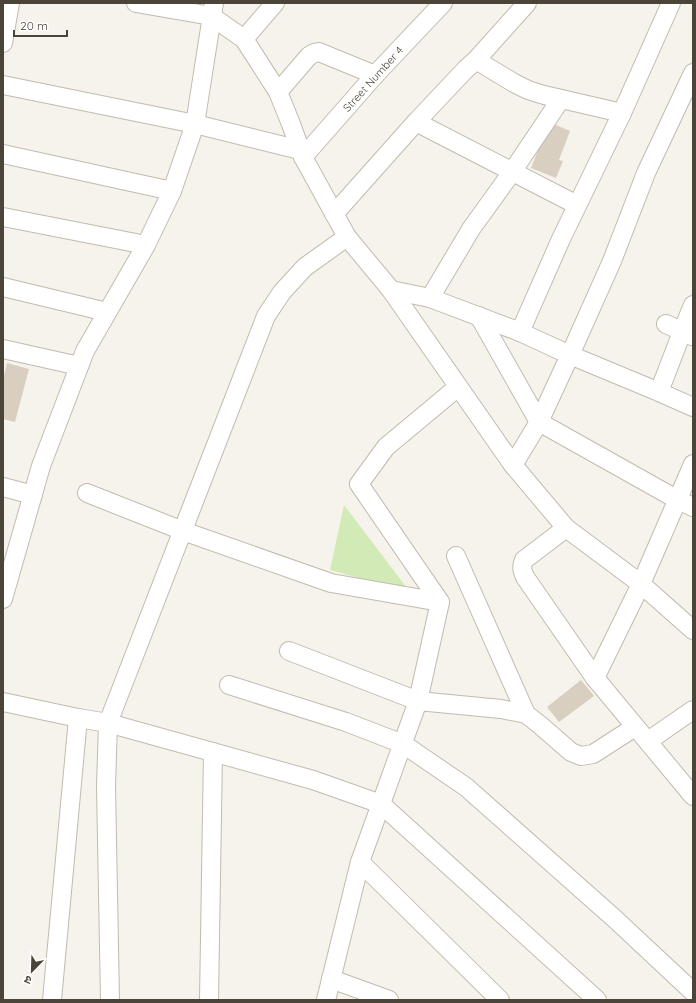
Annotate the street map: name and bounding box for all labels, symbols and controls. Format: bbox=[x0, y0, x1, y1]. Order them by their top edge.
scale bar bbox=[14, 12, 67, 38]
text: 20 m bbox=[20, 18, 48, 33]
street label: Street Number 4 bbox=[340, 43, 406, 115]
north arrow bbox=[12, 951, 52, 991]
text: उ bbox=[22, 972, 34, 988]

